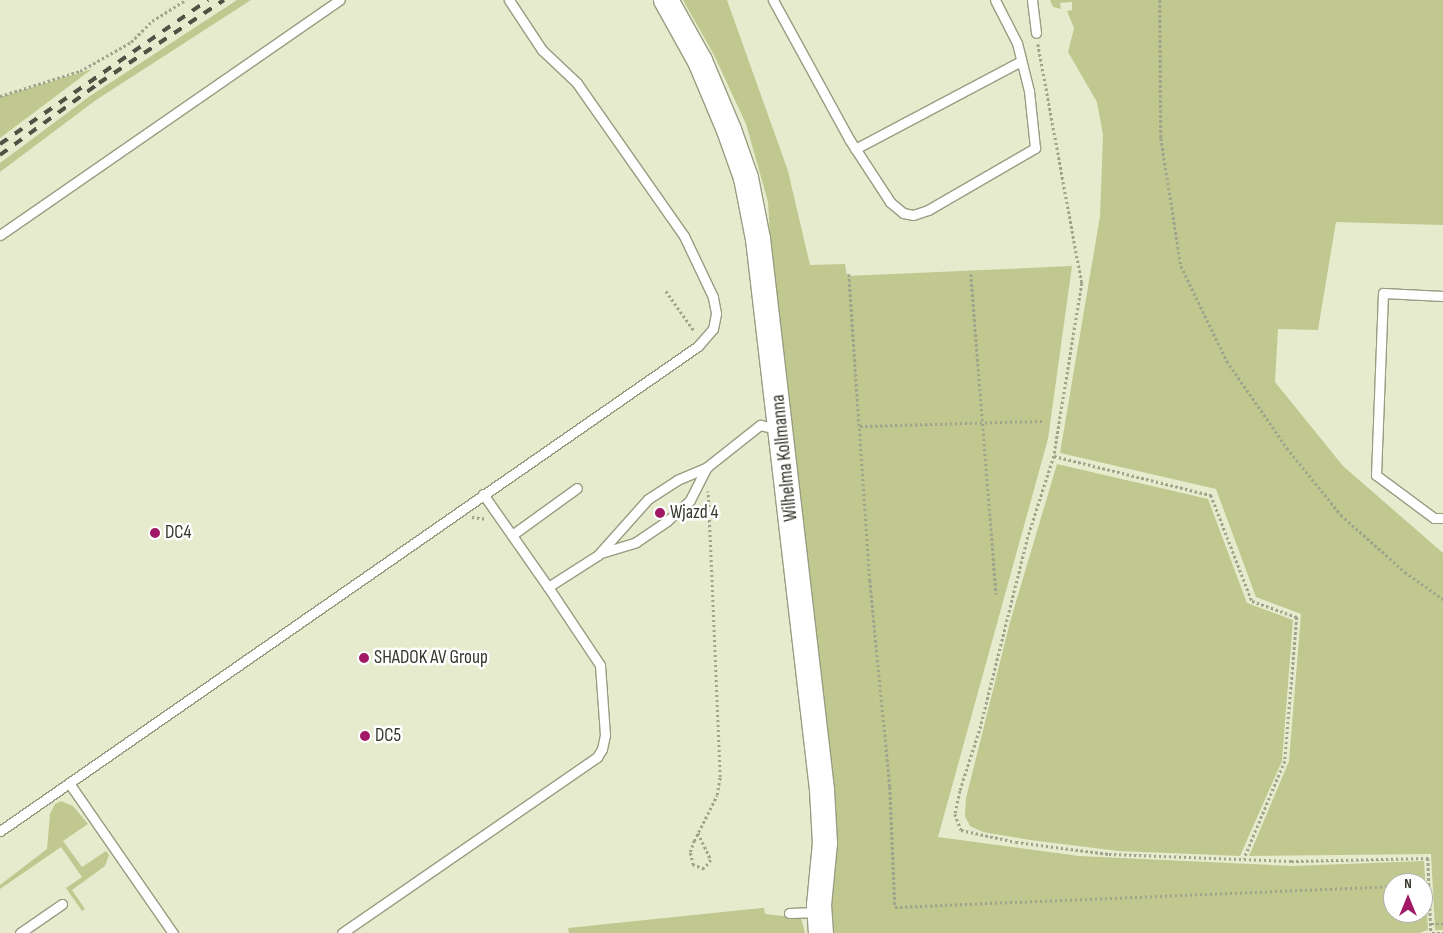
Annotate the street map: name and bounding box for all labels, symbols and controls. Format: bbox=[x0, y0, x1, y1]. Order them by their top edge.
street label: Wilhelma Kollmanna bbox=[767, 393, 803, 523]
place label: Wjazd 4 bbox=[670, 502, 719, 524]
marker: Wjazd 4 bbox=[654, 507, 666, 519]
place label: DC4 bbox=[165, 522, 192, 544]
marker: DC4 bbox=[149, 527, 161, 539]
place label: SHADOK AV Group bbox=[374, 647, 488, 669]
marker: SHADOK AV Group bbox=[358, 652, 370, 664]
place label: DC5 bbox=[375, 725, 401, 747]
marker: DC5 bbox=[359, 730, 371, 742]
north arrow bbox=[1383, 873, 1433, 923]
text: N bbox=[1404, 875, 1412, 892]

